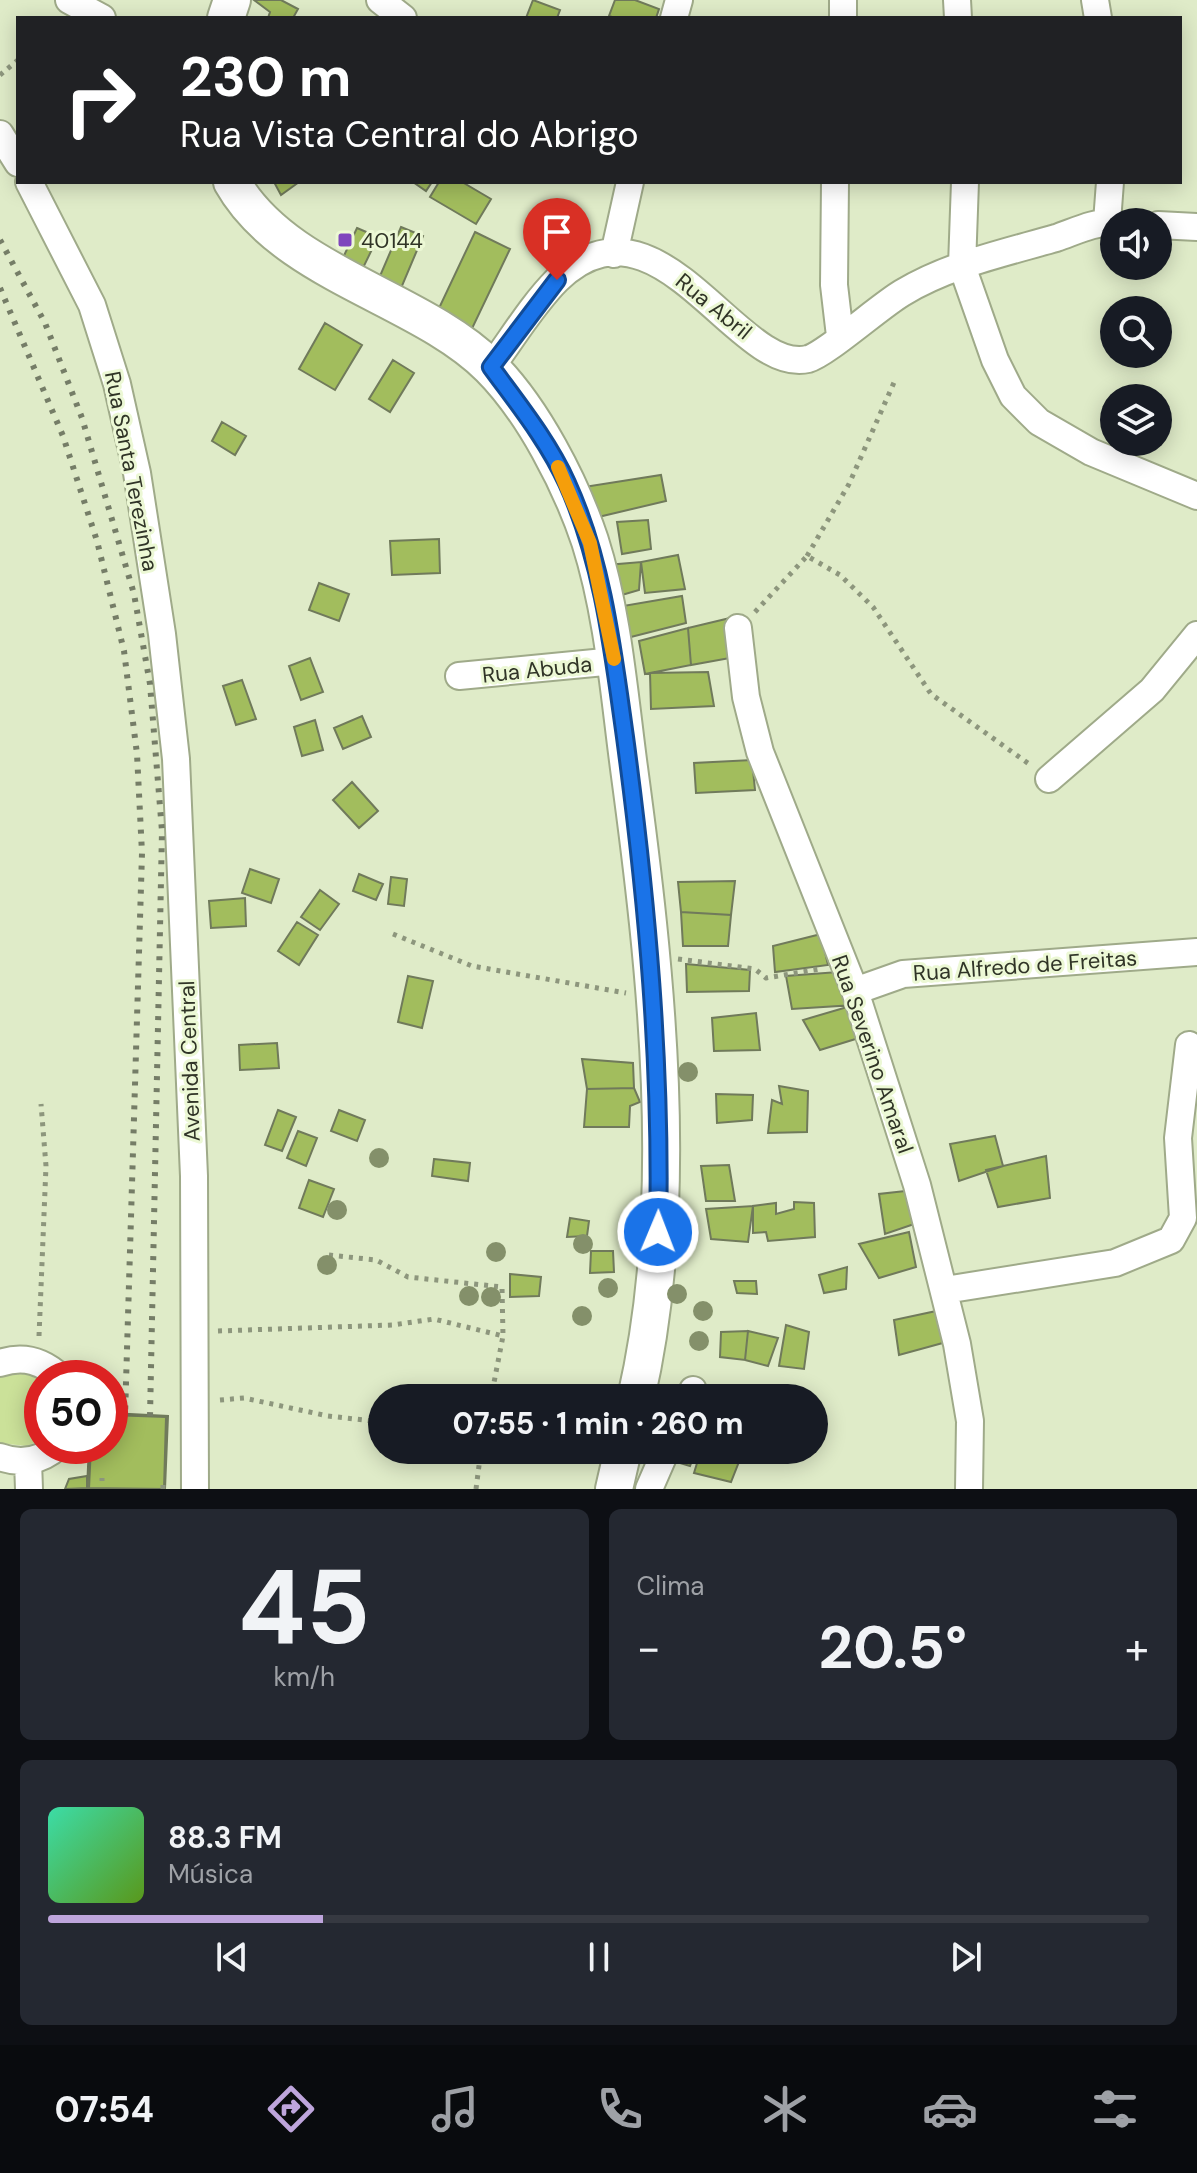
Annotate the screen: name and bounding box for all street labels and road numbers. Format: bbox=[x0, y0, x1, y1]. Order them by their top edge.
street label: Rua Abril bbox=[670, 267, 758, 346]
street label: Rua Santa Terezinha bbox=[98, 369, 165, 573]
street label: Rua Abuda bbox=[481, 649, 593, 690]
street label: Rua Alfredo de Freitas bbox=[912, 943, 1138, 988]
street label: Rua Severino Amaral bbox=[825, 951, 920, 1157]
street label: Avenida Central bbox=[172, 980, 207, 1142]

